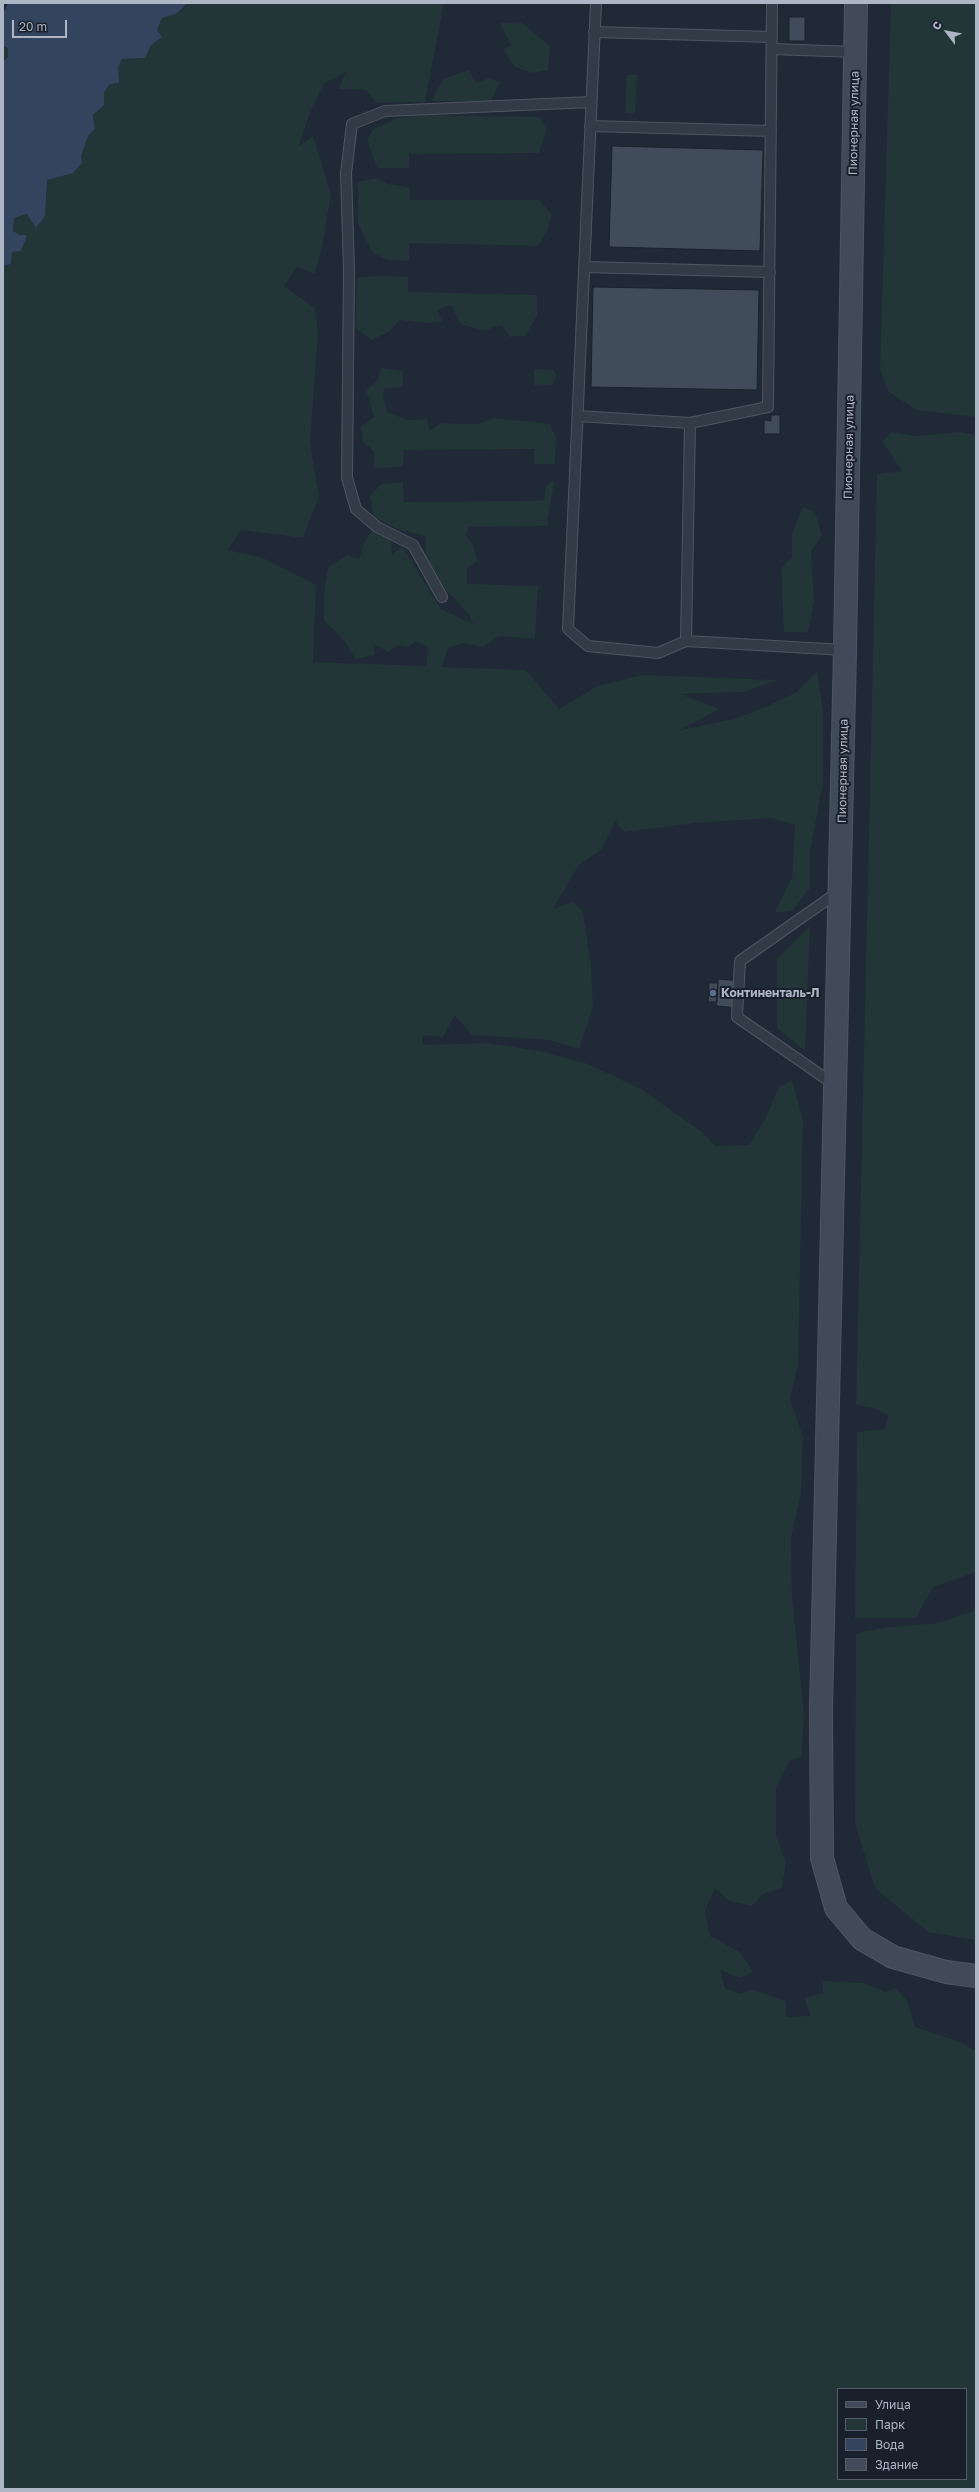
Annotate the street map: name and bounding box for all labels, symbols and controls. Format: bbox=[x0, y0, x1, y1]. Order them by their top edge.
scale bar bbox=[14, 12, 69, 38]
north arrow bbox=[927, 12, 967, 52]
text: 20 m bbox=[19, 19, 47, 34]
text: С bbox=[929, 19, 944, 32]
street label: Пионерная улица bbox=[846, 71, 862, 175]
street label: Пионерная улица bbox=[841, 395, 857, 499]
street label: Пионерная улица bbox=[835, 719, 851, 823]
place label: Континенталь-Л bbox=[721, 986, 820, 1000]
marker: Континенталь-Л bbox=[708, 988, 718, 998]
legend bbox=[837, 2388, 967, 2480]
text: Улица bbox=[875, 2397, 911, 2412]
text: Парк bbox=[875, 2417, 905, 2432]
text: Вода bbox=[875, 2437, 904, 2452]
text: Здание bbox=[875, 2457, 918, 2472]

